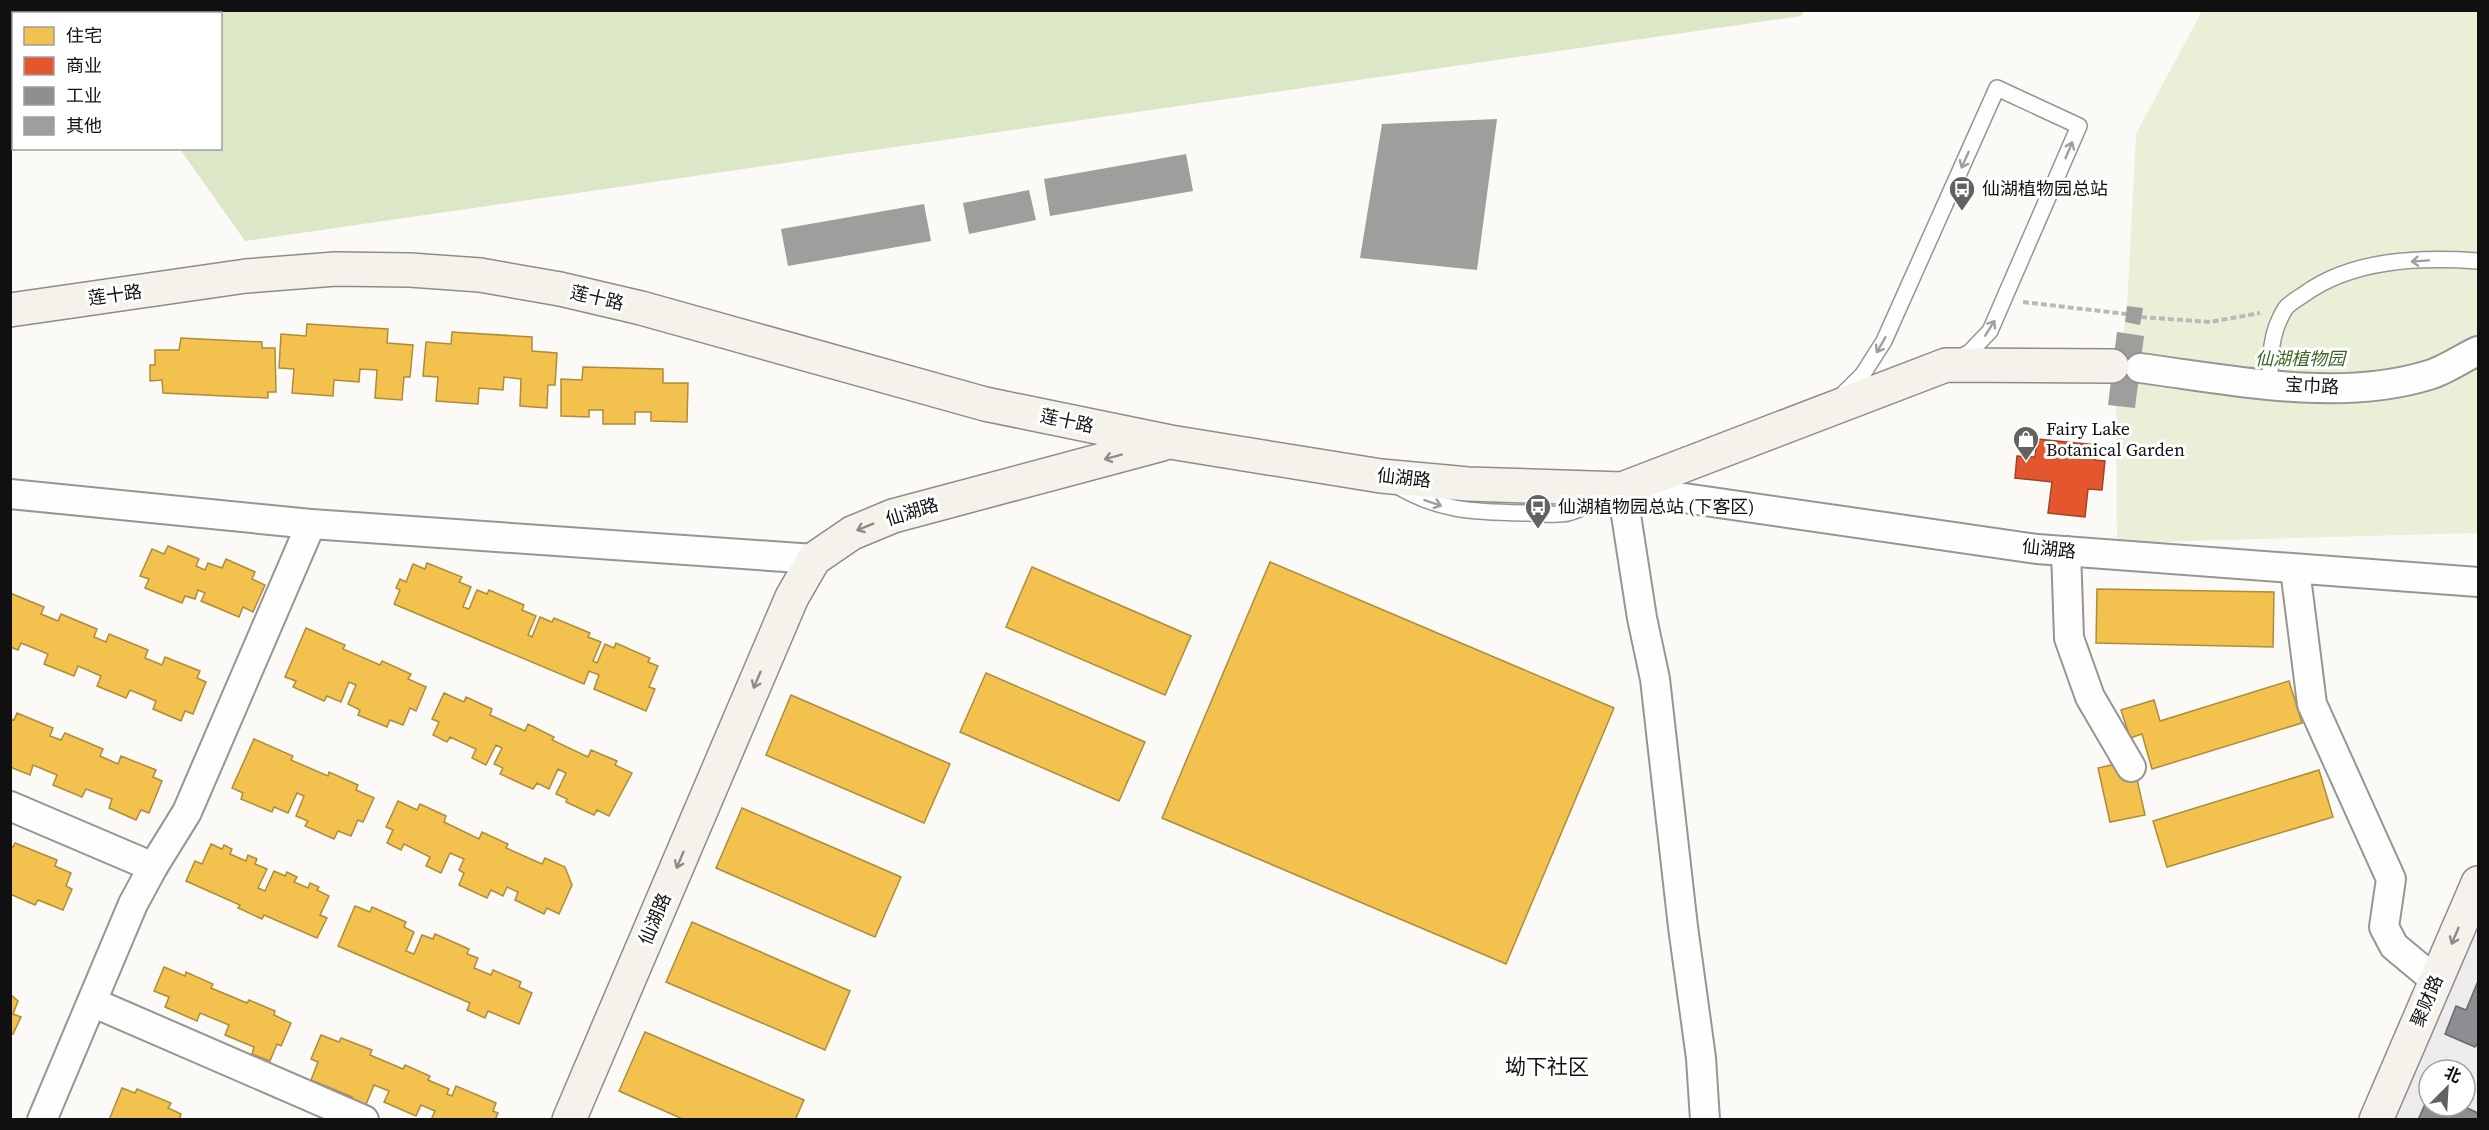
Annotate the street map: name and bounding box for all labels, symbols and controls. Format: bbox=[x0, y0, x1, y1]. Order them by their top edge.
legend bbox=[12, 12, 222, 150]
text: 住宅 bbox=[66, 23, 102, 48]
text: 商业 bbox=[66, 53, 102, 78]
text: 工业 bbox=[66, 83, 102, 108]
text: 其他 bbox=[66, 113, 102, 138]
one-way arrow bbox=[2064, 141, 2075, 160]
one-way arrow bbox=[1959, 150, 1970, 168]
bus stop icon: 仙湖植物园总站 bbox=[1947, 174, 1977, 212]
place label: 仙湖植物园总站 bbox=[1982, 176, 2108, 201]
one-way arrow bbox=[2411, 256, 2431, 267]
street label: 莲十路 bbox=[86, 278, 143, 311]
street label: 莲十路 bbox=[568, 279, 626, 316]
one-way arrow bbox=[1984, 320, 1996, 337]
one-way arrow bbox=[1875, 336, 1887, 353]
park label: 仙湖植物园 bbox=[2255, 346, 2348, 371]
street label: 宝巾路 bbox=[2284, 372, 2340, 399]
street label: 莲十路 bbox=[1038, 403, 1096, 438]
place label: Fairy Lake Botanical Garden bbox=[2046, 416, 2185, 462]
shop icon: Fairy Lake Botanical Garden bbox=[2011, 424, 2041, 462]
one-way arrow bbox=[1104, 452, 1123, 464]
street label: 仙湖路 bbox=[1376, 462, 1432, 493]
street label: 仙湖路 bbox=[882, 492, 941, 531]
bus stop icon: 仙湖植物园总站 (下客区) bbox=[1523, 492, 1553, 530]
place label: 仙湖植物园总站 (下客区) bbox=[1558, 494, 1754, 519]
one-way arrow bbox=[1423, 499, 1442, 510]
one-way arrow bbox=[856, 522, 875, 533]
street label: 仙湖路 bbox=[2021, 533, 2077, 564]
one-way arrow bbox=[751, 671, 762, 689]
one-way arrow bbox=[674, 850, 685, 868]
street label: 仙湖路 bbox=[632, 889, 677, 949]
one-way arrow bbox=[2449, 927, 2460, 945]
street label: 聚财路 bbox=[2404, 971, 2449, 1031]
district label: 坳下社区 bbox=[1505, 1052, 1589, 1081]
north arrow bbox=[2417, 1058, 2477, 1118]
text: 北 bbox=[2441, 1061, 2465, 1088]

